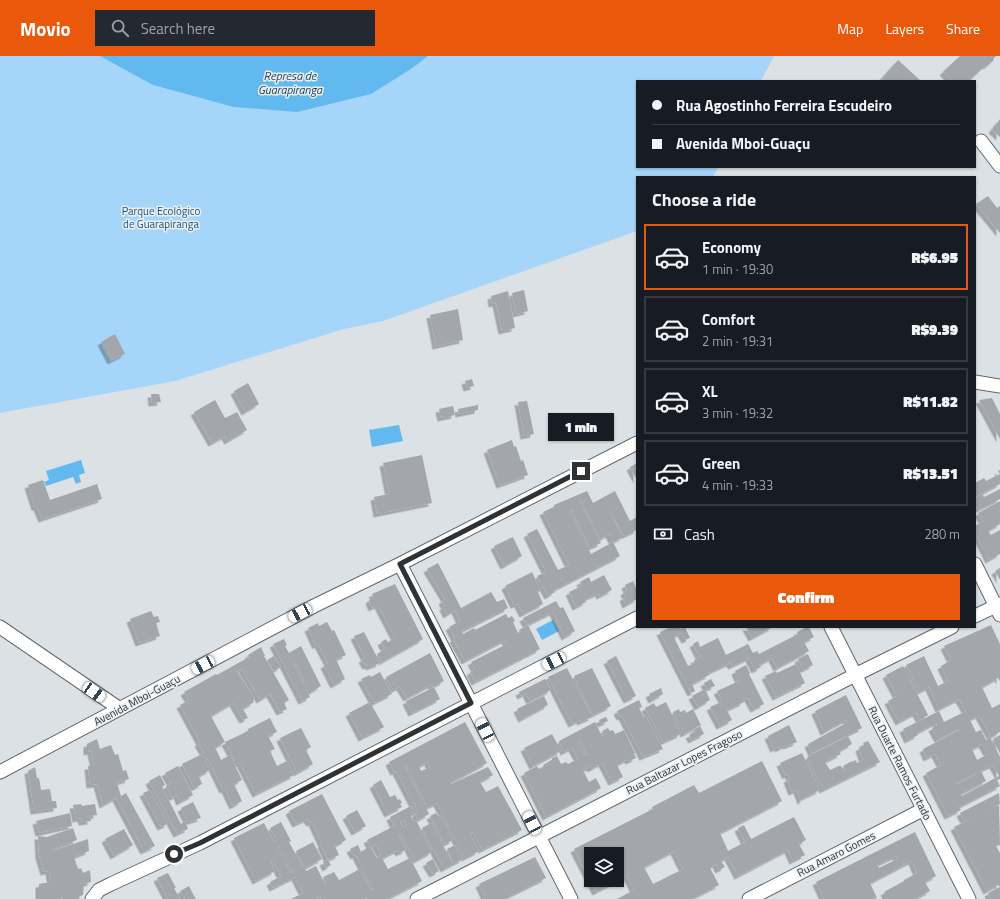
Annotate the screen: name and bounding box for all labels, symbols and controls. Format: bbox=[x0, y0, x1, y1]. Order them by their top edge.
search box bbox=[95, 10, 375, 46]
text: Movio bbox=[20, 14, 71, 43]
icon: search bbox=[109, 17, 131, 39]
text: Search here bbox=[141, 17, 215, 40]
text: Map bbox=[837, 18, 863, 39]
text: Layers bbox=[885, 18, 924, 39]
text: Share bbox=[946, 18, 980, 39]
water label: Represa de Guarapiranga bbox=[258, 66, 323, 99]
text: Rua Agostinho Ferreira Escudeiro bbox=[676, 94, 892, 117]
text: Avenida Mboi-Guaçu bbox=[676, 132, 810, 155]
text: Choose a ride bbox=[652, 186, 756, 213]
park label: Parque Ecológico de Guarapiranga bbox=[122, 203, 201, 232]
text: Economy bbox=[702, 236, 761, 259]
icon: car bbox=[654, 239, 690, 275]
text: R$6.95 bbox=[912, 246, 958, 269]
text: 1 min · 19:30 bbox=[702, 259, 773, 279]
text: Comfort bbox=[702, 308, 755, 331]
icon: car bbox=[654, 311, 690, 347]
text: R$9.39 bbox=[912, 318, 958, 341]
text: 2 min · 19:31 bbox=[702, 331, 773, 351]
text: XL bbox=[702, 380, 718, 403]
icon: car bbox=[654, 383, 690, 419]
text: R$11.82 bbox=[903, 390, 958, 413]
text: 3 min · 19:32 bbox=[702, 403, 773, 423]
callout: 1 min bbox=[548, 413, 614, 441]
text: 1 min bbox=[565, 417, 597, 437]
text: Green bbox=[702, 452, 740, 475]
icon: car bbox=[654, 455, 690, 491]
route end bbox=[572, 462, 590, 480]
text: R$13.51 bbox=[903, 462, 958, 485]
text: 4 min · 19:33 bbox=[702, 475, 773, 495]
icon: cash bbox=[652, 523, 674, 545]
text: Cash bbox=[684, 523, 715, 546]
text: 280 m bbox=[924, 524, 960, 544]
button: Confirm bbox=[652, 574, 960, 620]
car bbox=[287, 602, 313, 624]
car bbox=[541, 650, 567, 672]
car bbox=[190, 654, 216, 676]
street label: Avenida Mboi-Guaçu bbox=[91, 670, 183, 730]
car bbox=[81, 680, 107, 704]
street label: Rua Duarte Ramos Furtado bbox=[864, 703, 936, 823]
car bbox=[474, 717, 496, 743]
street label: Rua Baltazar Lopes Fragoso bbox=[623, 726, 745, 798]
car bbox=[521, 810, 543, 836]
street label: Rua Amaro Gomes bbox=[794, 827, 878, 881]
route start bbox=[165, 845, 183, 863]
map controls bbox=[584, 847, 624, 887]
button: layers bbox=[584, 847, 624, 887]

